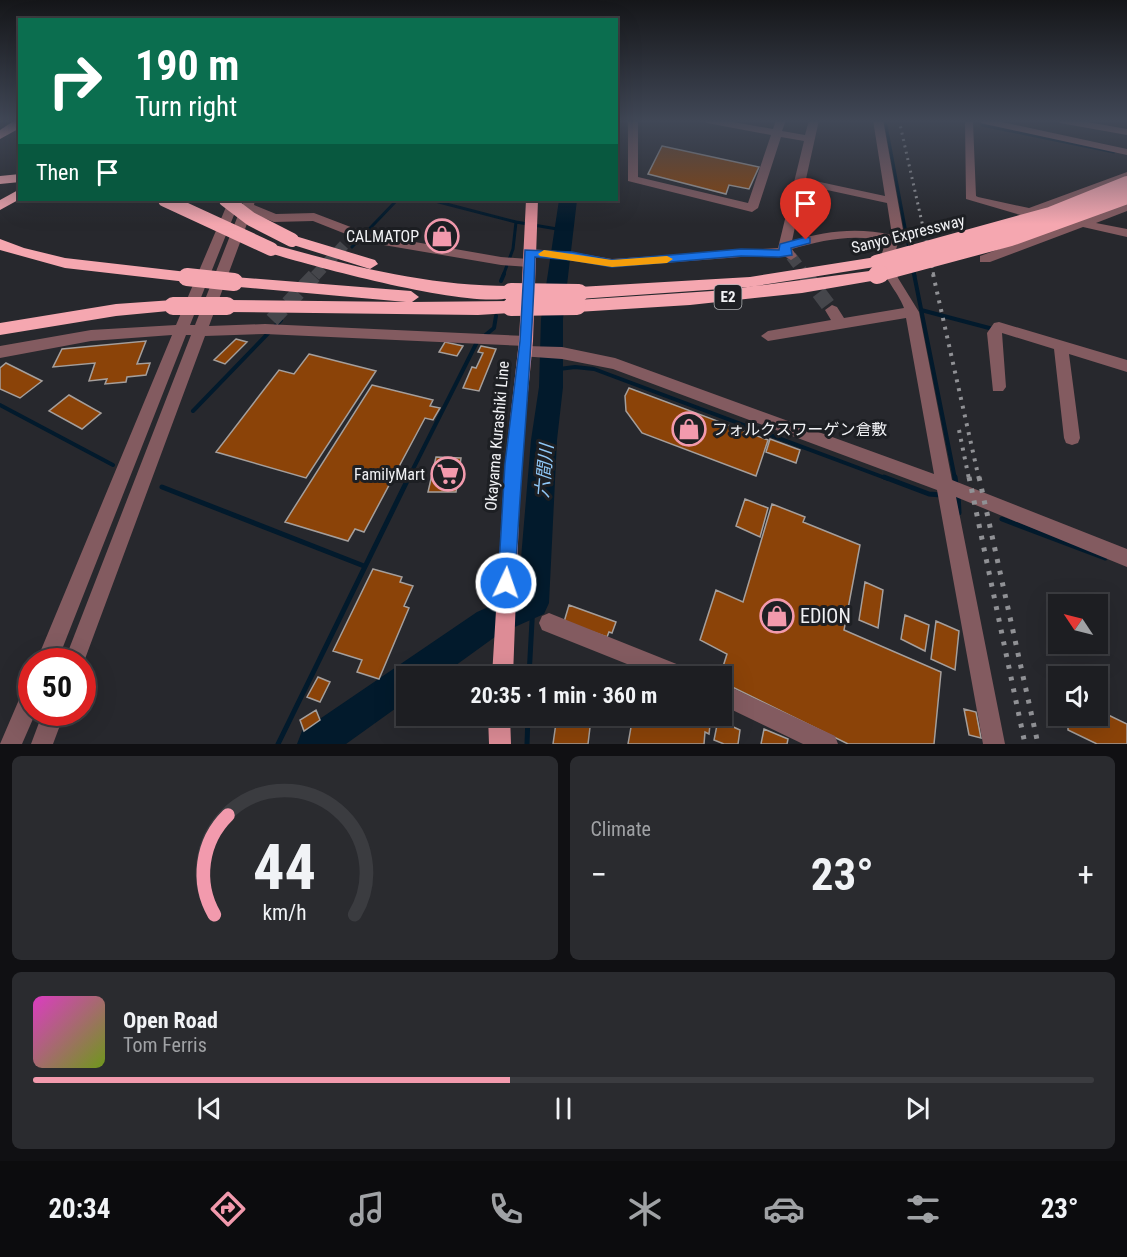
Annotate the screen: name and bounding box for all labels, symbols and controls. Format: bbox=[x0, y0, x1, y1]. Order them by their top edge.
text: 190 m bbox=[135, 41, 240, 90]
icon: right bbox=[36, 42, 114, 120]
text: Turn right bbox=[135, 91, 237, 123]
icon: arrive bbox=[91, 156, 124, 189]
text: Then bbox=[36, 160, 79, 185]
pin bbox=[780, 178, 831, 240]
icon: arrive bbox=[789, 187, 822, 220]
street label: Sanyo Expressway bbox=[849, 211, 967, 257]
shop icon: CALMATOP bbox=[424, 218, 460, 254]
place label: CALMATOP bbox=[346, 227, 419, 246]
road number: E2 bbox=[714, 285, 742, 309]
street label: Okayama Kurashiki Line bbox=[481, 360, 513, 512]
shop icon: フォルクスワーゲン倉敷 bbox=[671, 411, 707, 447]
place label: フォルクスワーゲン倉敷 bbox=[712, 420, 888, 439]
water label: 六間川 bbox=[531, 441, 557, 499]
supermarket icon: FamilyMart bbox=[430, 456, 466, 492]
place label: FamilyMart bbox=[354, 465, 425, 484]
position arrow bbox=[474, 551, 538, 615]
north arrow bbox=[1048, 594, 1108, 654]
map controls bbox=[1048, 594, 1108, 726]
shop icon: EDION bbox=[759, 598, 795, 634]
place label: EDION bbox=[800, 604, 851, 628]
speed limit sign: 50 bbox=[18, 648, 96, 726]
button: sound bbox=[1048, 666, 1108, 726]
text: 20:35 · 1 min · 360 m bbox=[471, 683, 657, 708]
text: Climate bbox=[591, 817, 651, 841]
text: 44 bbox=[253, 831, 316, 904]
text: 23° bbox=[811, 848, 874, 901]
text: − bbox=[591, 855, 607, 894]
text: + bbox=[1078, 855, 1094, 894]
text: km/h bbox=[263, 900, 307, 925]
text: Open Road bbox=[123, 1008, 218, 1033]
text: Tom Ferris bbox=[123, 1033, 207, 1057]
icon: previous bbox=[193, 1092, 226, 1125]
icon: pause bbox=[547, 1092, 580, 1125]
icon: next bbox=[901, 1092, 934, 1125]
icon: directions bbox=[207, 1188, 249, 1230]
icon: music bbox=[346, 1188, 388, 1230]
icon: phone bbox=[485, 1188, 527, 1230]
icon: climate bbox=[624, 1188, 666, 1230]
icon: car bbox=[763, 1188, 805, 1230]
icon: filters bbox=[902, 1188, 944, 1230]
text: 20:34 bbox=[48, 1193, 110, 1225]
text: 23° bbox=[1041, 1193, 1078, 1225]

